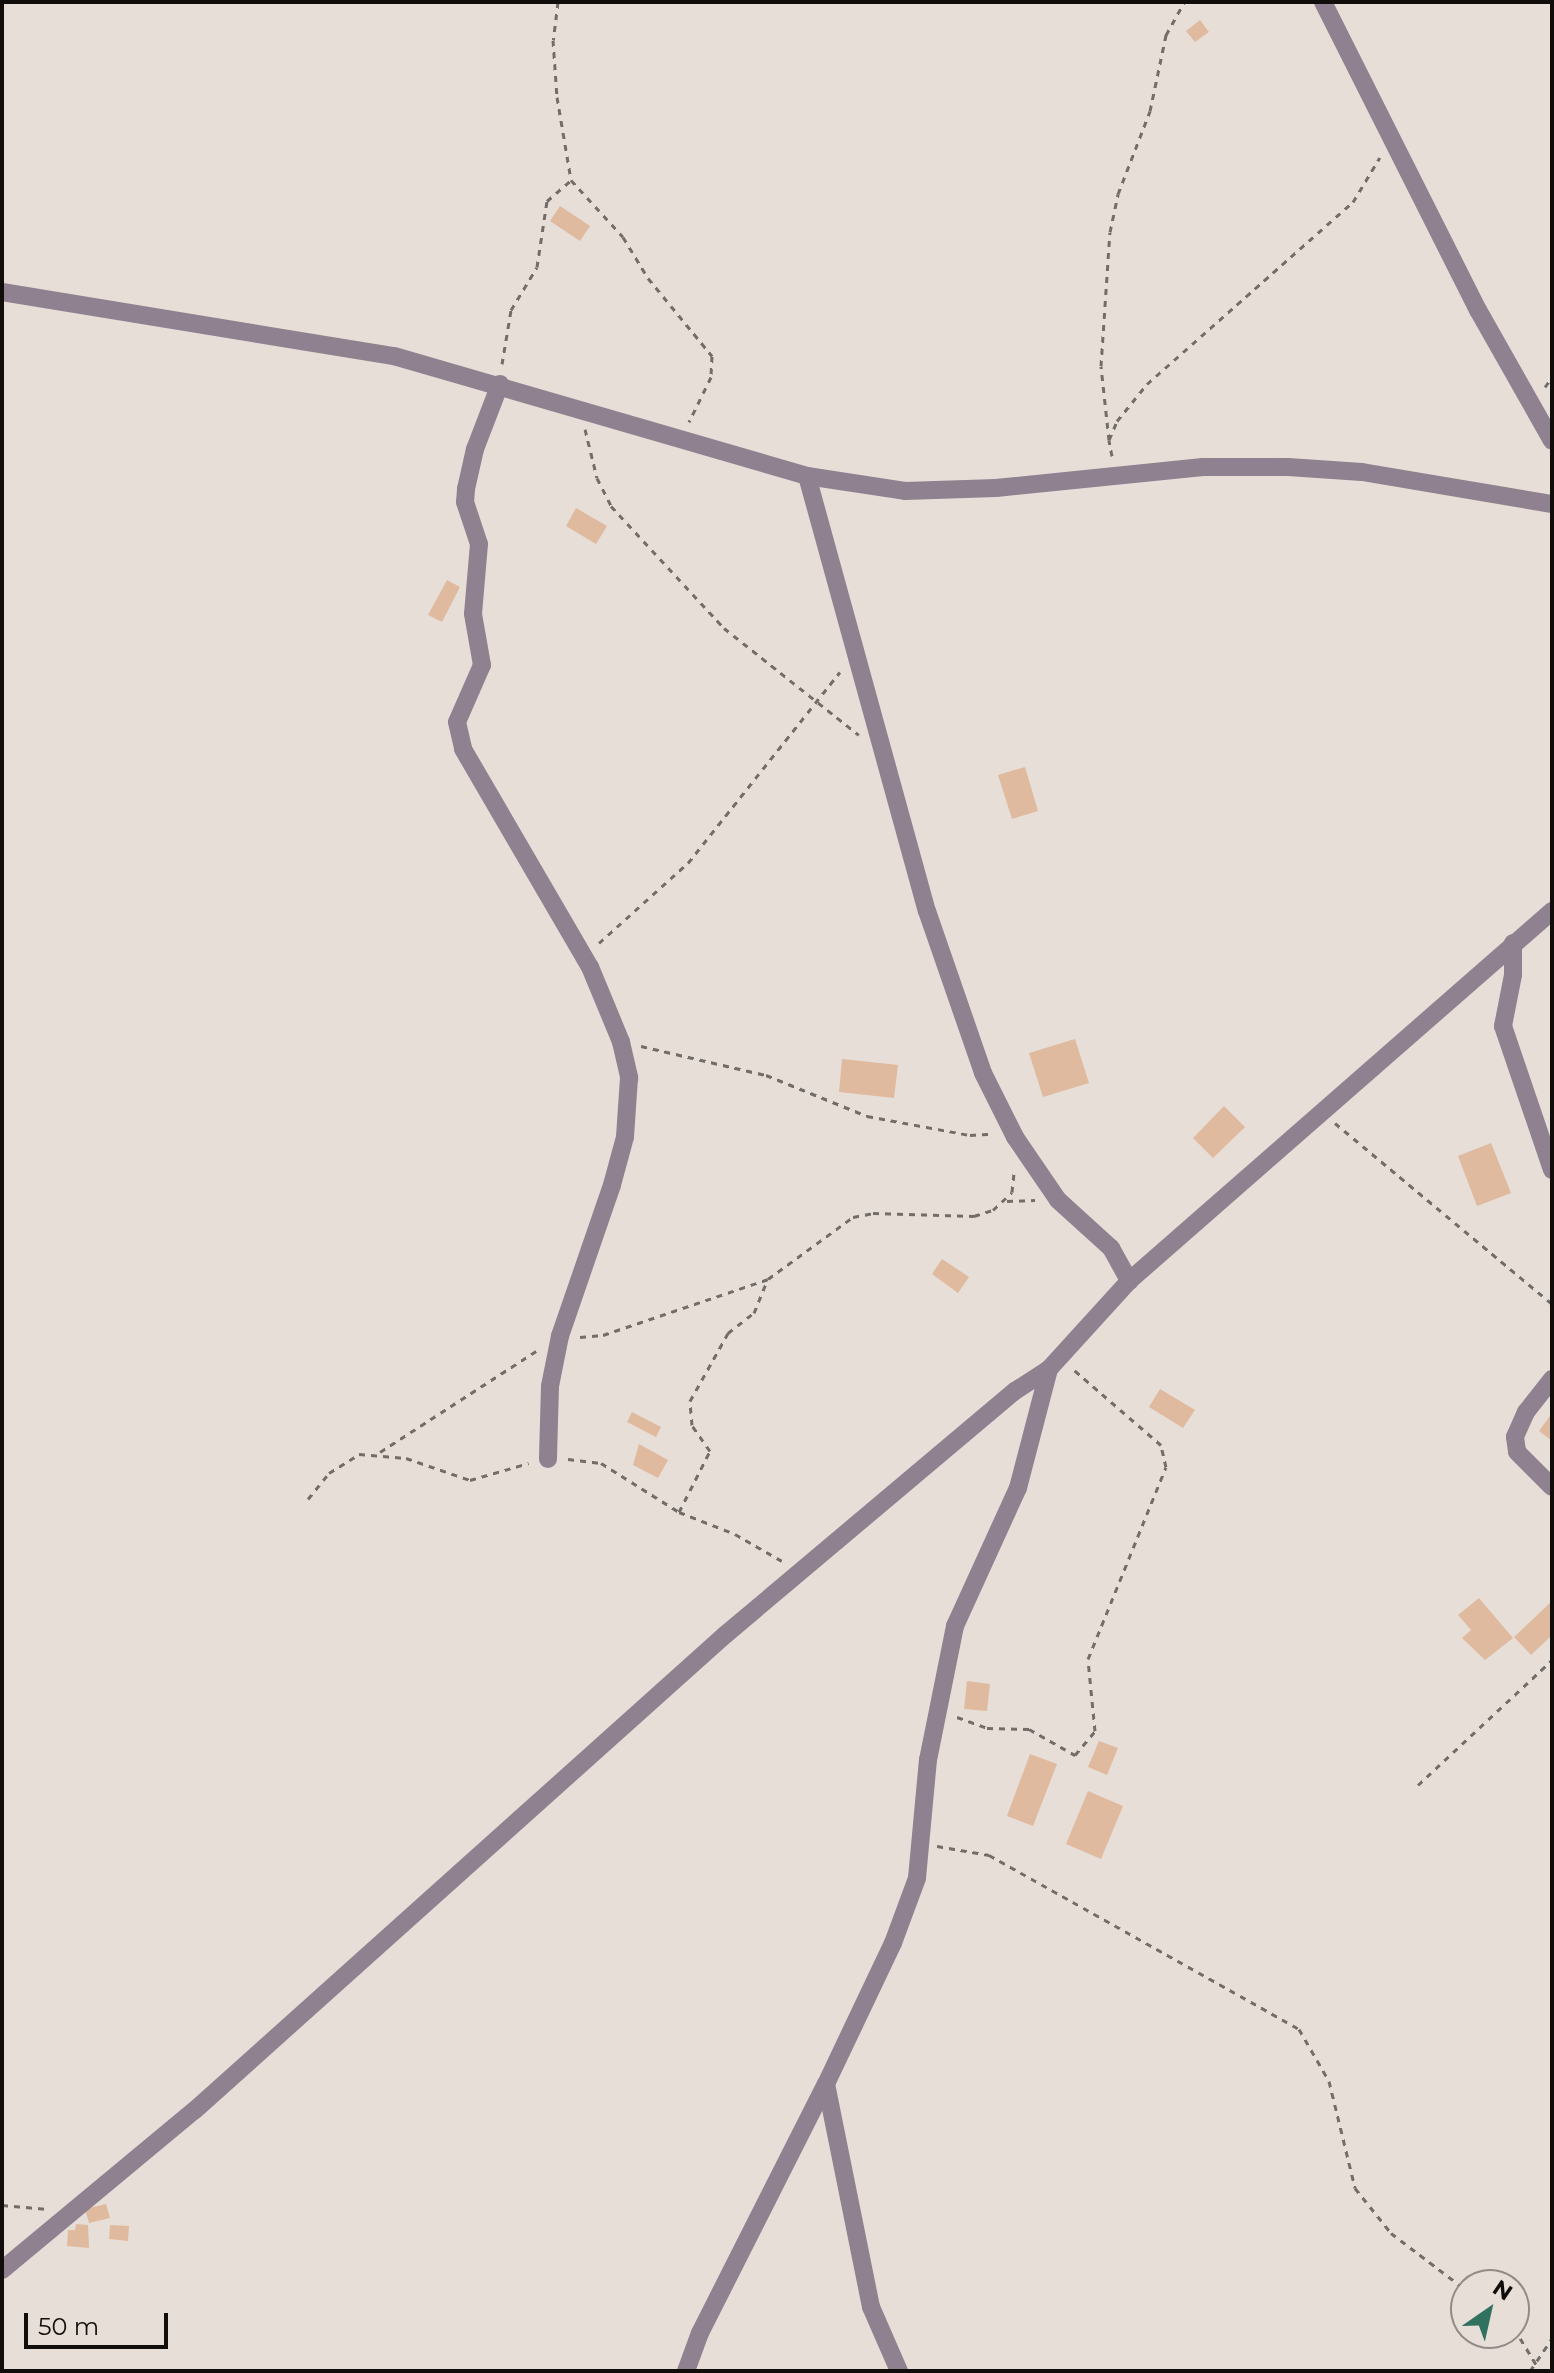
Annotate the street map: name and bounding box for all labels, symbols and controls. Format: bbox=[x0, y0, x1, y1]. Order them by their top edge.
north arrow bbox=[1450, 2269, 1530, 2349]
text: N bbox=[1488, 2274, 1518, 2307]
scale bar bbox=[28, 2297, 172, 2347]
text: 50 m bbox=[38, 2312, 99, 2341]

